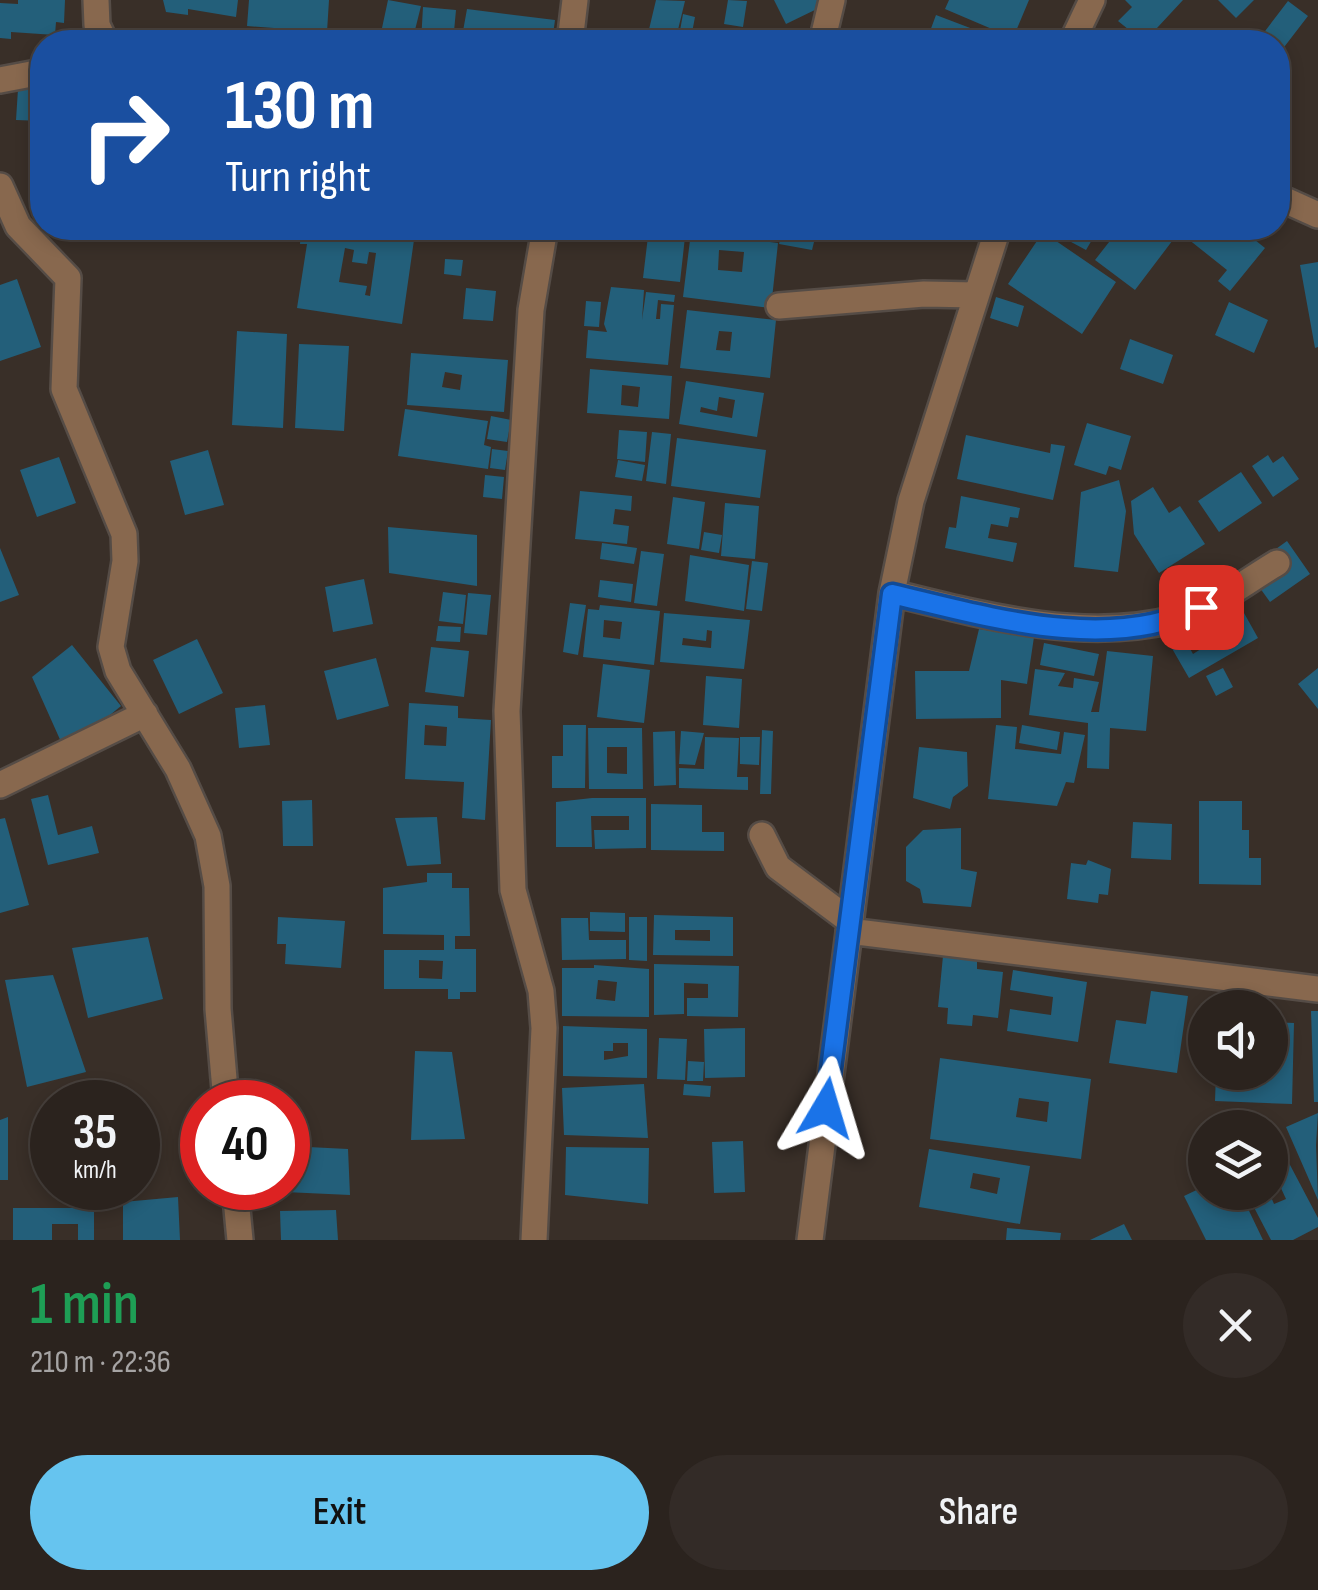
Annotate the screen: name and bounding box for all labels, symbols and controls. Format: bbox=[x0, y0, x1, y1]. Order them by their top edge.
text: 130 m bbox=[225, 65, 374, 149]
icon: right bbox=[60, 70, 190, 200]
text: Turn right bbox=[225, 150, 371, 205]
pin bbox=[1159, 565, 1244, 650]
icon: arrive bbox=[1174, 580, 1229, 635]
map controls bbox=[1188, 990, 1288, 1210]
button: sound bbox=[1188, 990, 1288, 1090]
position arrow bbox=[774, 1056, 878, 1160]
speed limit sign: 40 bbox=[180, 1080, 310, 1210]
text: 35 bbox=[73, 1103, 117, 1163]
button: layers bbox=[1188, 1110, 1288, 1210]
text: km/h bbox=[73, 1155, 117, 1186]
text: 1 min bbox=[30, 1269, 139, 1341]
button: close bbox=[1183, 1273, 1288, 1378]
text: 210 m · 22:36 bbox=[30, 1343, 171, 1382]
button: Exit bbox=[30, 1455, 649, 1570]
button: Share bbox=[669, 1455, 1288, 1570]

